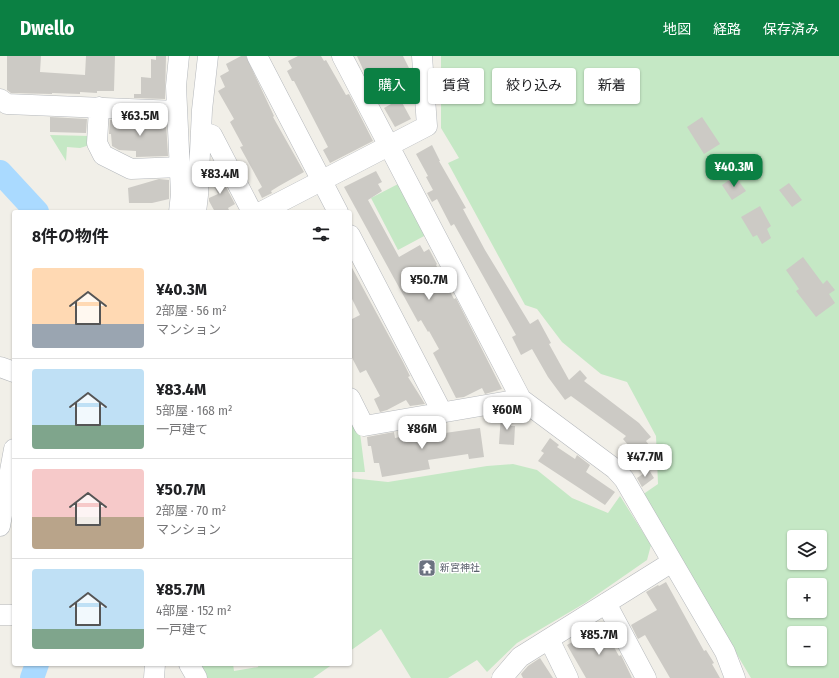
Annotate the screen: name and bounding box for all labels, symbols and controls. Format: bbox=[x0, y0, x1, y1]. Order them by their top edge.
text: Dwello bbox=[20, 17, 74, 40]
text: 地図 bbox=[663, 21, 691, 38]
text: 経路 bbox=[713, 21, 741, 38]
text: 保存済み bbox=[763, 21, 819, 38]
chip: 購入 bbox=[364, 68, 420, 104]
chip: 賃貸 bbox=[428, 68, 484, 104]
chip: 絞り込み bbox=[492, 68, 576, 104]
chip: 新着 bbox=[584, 68, 640, 104]
pin: ¥63.5M bbox=[107, 103, 173, 137]
text: ¥63.5M bbox=[121, 108, 159, 123]
pin: ¥40.3M bbox=[701, 154, 767, 188]
text: ¥40.3M bbox=[715, 159, 753, 174]
pin: ¥83.4M bbox=[187, 161, 253, 195]
text: ¥83.4M bbox=[201, 166, 239, 181]
icon: filters bbox=[310, 223, 332, 245]
text: 8件の物件 bbox=[32, 226, 109, 247]
pin: ¥50.7M bbox=[396, 267, 462, 301]
text: ¥50.7M bbox=[410, 272, 448, 287]
text: ¥40.3M bbox=[156, 279, 207, 300]
icon: home bbox=[64, 284, 112, 332]
text: 2部屋 · 56 m² bbox=[156, 303, 227, 318]
text: マンション bbox=[156, 322, 221, 337]
text: ¥83.4M bbox=[156, 379, 206, 400]
icon: home bbox=[64, 385, 112, 433]
pin: ¥60M bbox=[483, 397, 531, 431]
text: ¥60M bbox=[492, 402, 522, 417]
text: 5部屋 · 168 m² bbox=[156, 403, 233, 418]
pin: ¥86M bbox=[398, 416, 446, 450]
text: ¥86M bbox=[407, 421, 437, 436]
text: 一戸建て bbox=[156, 422, 208, 437]
pin: ¥47.7M bbox=[612, 444, 678, 478]
text: ¥47.7M bbox=[627, 449, 663, 464]
text: ¥50.7M bbox=[156, 479, 206, 500]
icon: home bbox=[64, 485, 112, 533]
text: 2部屋 · 70 m² bbox=[156, 503, 226, 518]
text: マンション bbox=[156, 522, 221, 537]
map controls bbox=[787, 530, 827, 666]
button: layers bbox=[787, 530, 827, 570]
temple icon: 新宮神社 bbox=[417, 558, 437, 578]
place label: 新宮神社 bbox=[440, 562, 480, 574]
button: + bbox=[787, 578, 827, 618]
text: ¥85.7M bbox=[156, 579, 205, 600]
icon: home bbox=[64, 585, 112, 633]
text: 4部屋 · 152 m² bbox=[156, 603, 232, 618]
text: 一戸建て bbox=[156, 622, 208, 637]
pin: ¥85.7M bbox=[566, 622, 632, 656]
button: − bbox=[787, 626, 827, 666]
text: ¥85.7M bbox=[580, 627, 618, 642]

